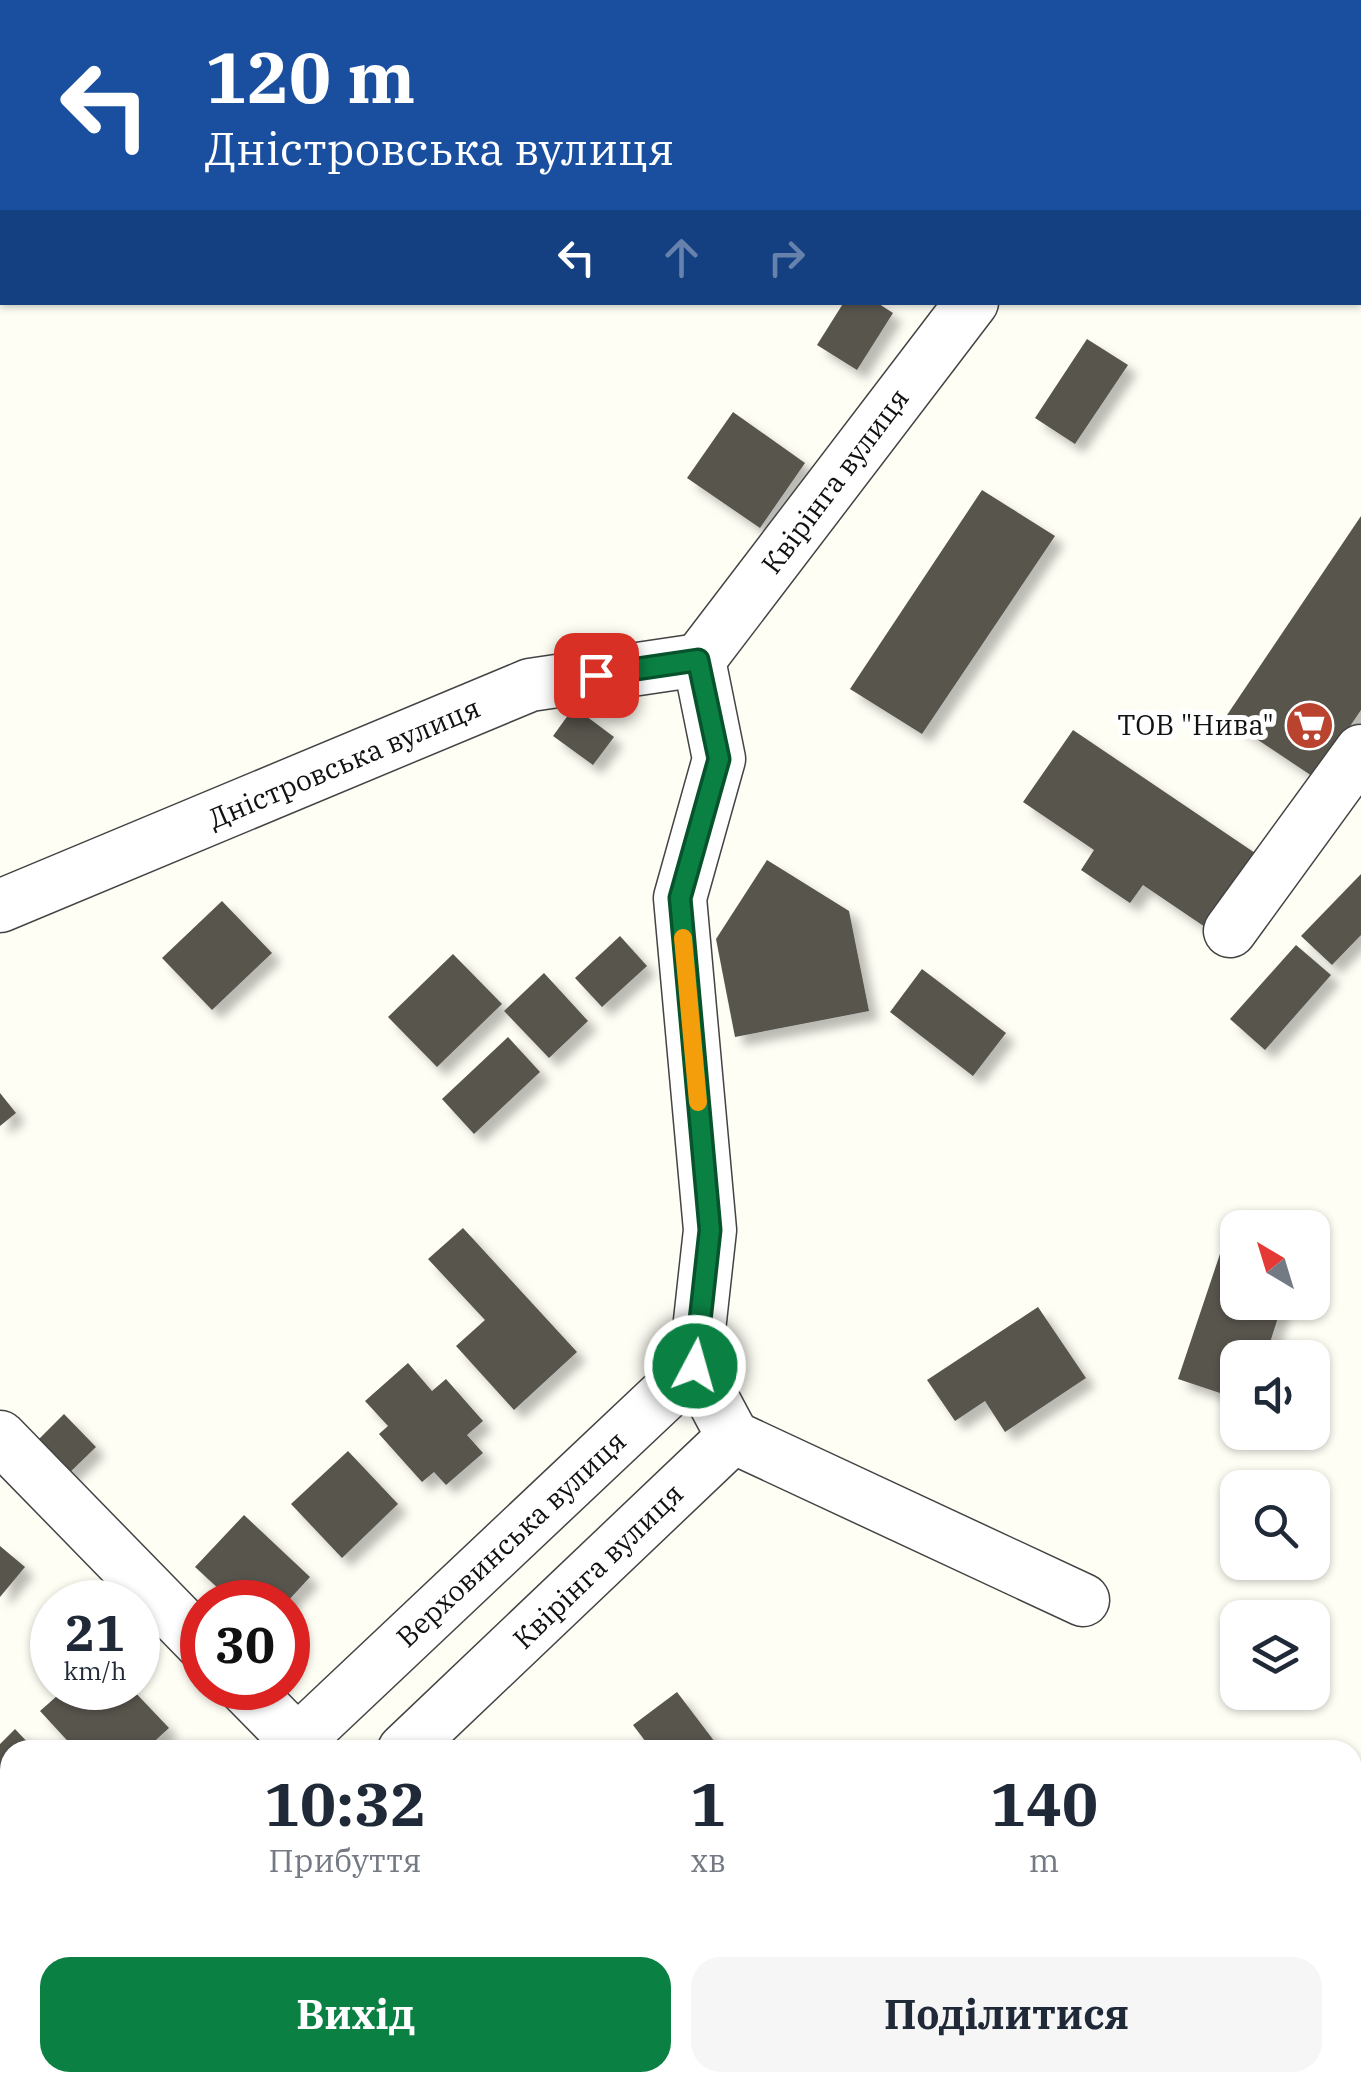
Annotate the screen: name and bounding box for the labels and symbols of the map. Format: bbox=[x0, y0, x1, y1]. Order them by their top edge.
street label: Квірінга вулиця bbox=[753, 381, 916, 581]
pin bbox=[554, 633, 639, 718]
street label: Дністровська вулиця bbox=[202, 688, 485, 837]
supermarket icon: ТОВ "Нива" bbox=[1283, 699, 1335, 751]
place label: ТОВ "Нива" bbox=[1117, 706, 1274, 743]
north arrow bbox=[1220, 1210, 1330, 1320]
position arrow bbox=[643, 1314, 747, 1418]
street label: Верховинська вулиця bbox=[388, 1422, 633, 1655]
street label: Квірінга вулиця bbox=[505, 1475, 691, 1656]
speed limit sign: 30 bbox=[180, 1580, 310, 1710]

